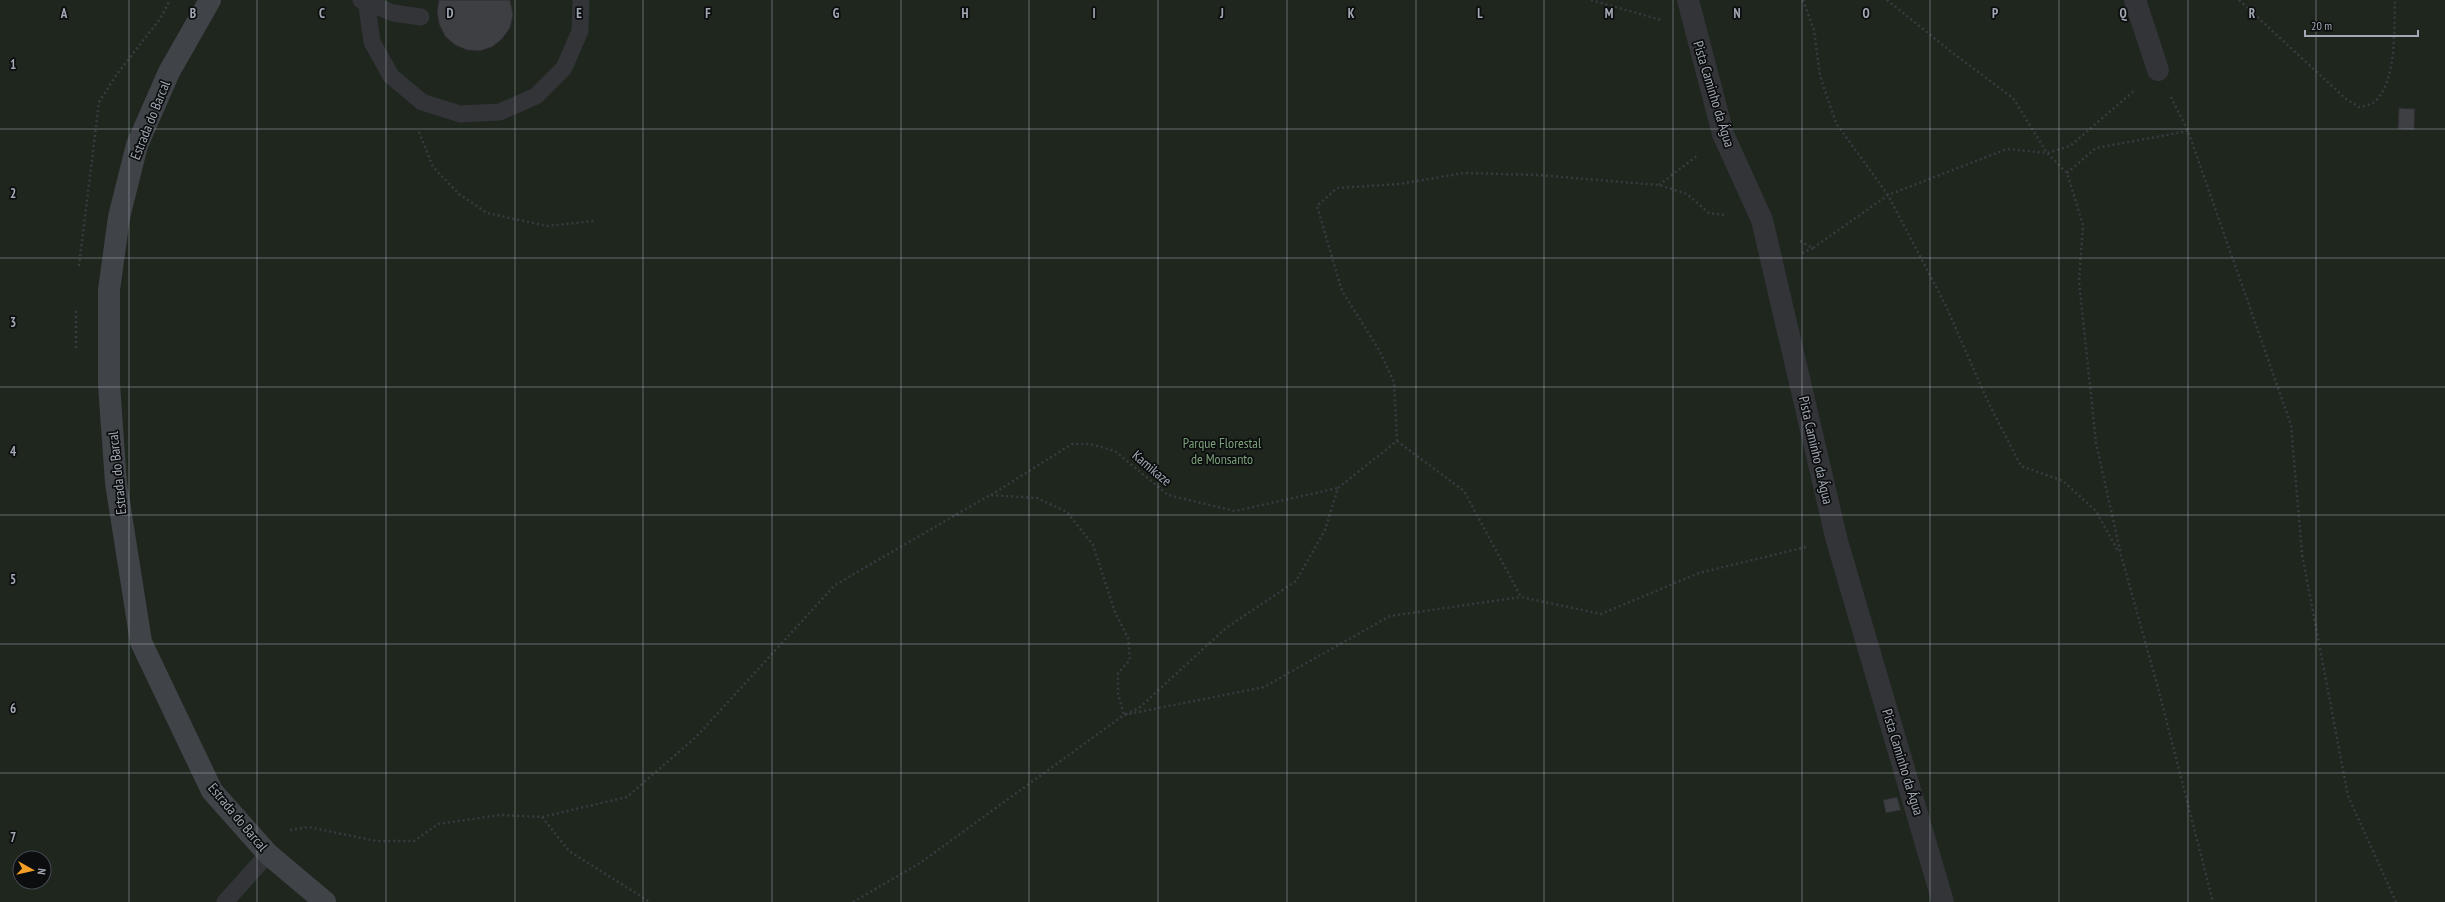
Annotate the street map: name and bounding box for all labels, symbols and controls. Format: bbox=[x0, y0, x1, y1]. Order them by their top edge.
text: A bbox=[60, 5, 68, 22]
text: B bbox=[190, 5, 196, 22]
text: C bbox=[319, 5, 325, 22]
text: D bbox=[447, 5, 454, 22]
text: E bbox=[576, 5, 582, 22]
text: F bbox=[705, 5, 711, 22]
text: G bbox=[833, 5, 840, 22]
text: H bbox=[962, 5, 969, 22]
text: I bbox=[1092, 5, 1096, 22]
text: J bbox=[1219, 5, 1224, 22]
text: K bbox=[1348, 5, 1355, 22]
text: L bbox=[1477, 5, 1483, 22]
text: M bbox=[1605, 5, 1614, 22]
text: N bbox=[1733, 5, 1741, 22]
text: O bbox=[1862, 5, 1870, 22]
text: P bbox=[1992, 5, 1998, 22]
text: Q bbox=[2119, 5, 2127, 22]
text: R bbox=[2249, 5, 2256, 22]
scale bar bbox=[2305, 12, 2418, 38]
text: 20 m bbox=[2311, 18, 2332, 33]
street label: Pista Caminho da Água bbox=[1689, 39, 1739, 149]
text: 1 bbox=[10, 56, 16, 73]
street label: Estrada do Barcal bbox=[126, 77, 174, 162]
text: 2 bbox=[10, 185, 16, 202]
text: 3 bbox=[10, 314, 16, 331]
street label: Pista Caminho da Água bbox=[1795, 394, 1837, 506]
street label: Estrada do Barcal bbox=[104, 430, 130, 516]
park label: Parque Florestal de Monsanto bbox=[1183, 434, 1262, 468]
text: 4 bbox=[10, 443, 17, 460]
street label: Kamikaze bbox=[1129, 446, 1176, 490]
text: 5 bbox=[10, 571, 16, 588]
text: 6 bbox=[10, 700, 16, 717]
street label: Pista Caminho da Água bbox=[1878, 707, 1928, 817]
street label: Estrada do Barcal bbox=[204, 779, 272, 855]
text: 7 bbox=[10, 829, 16, 846]
north arrow bbox=[12, 850, 52, 890]
text: N bbox=[35, 867, 49, 875]

